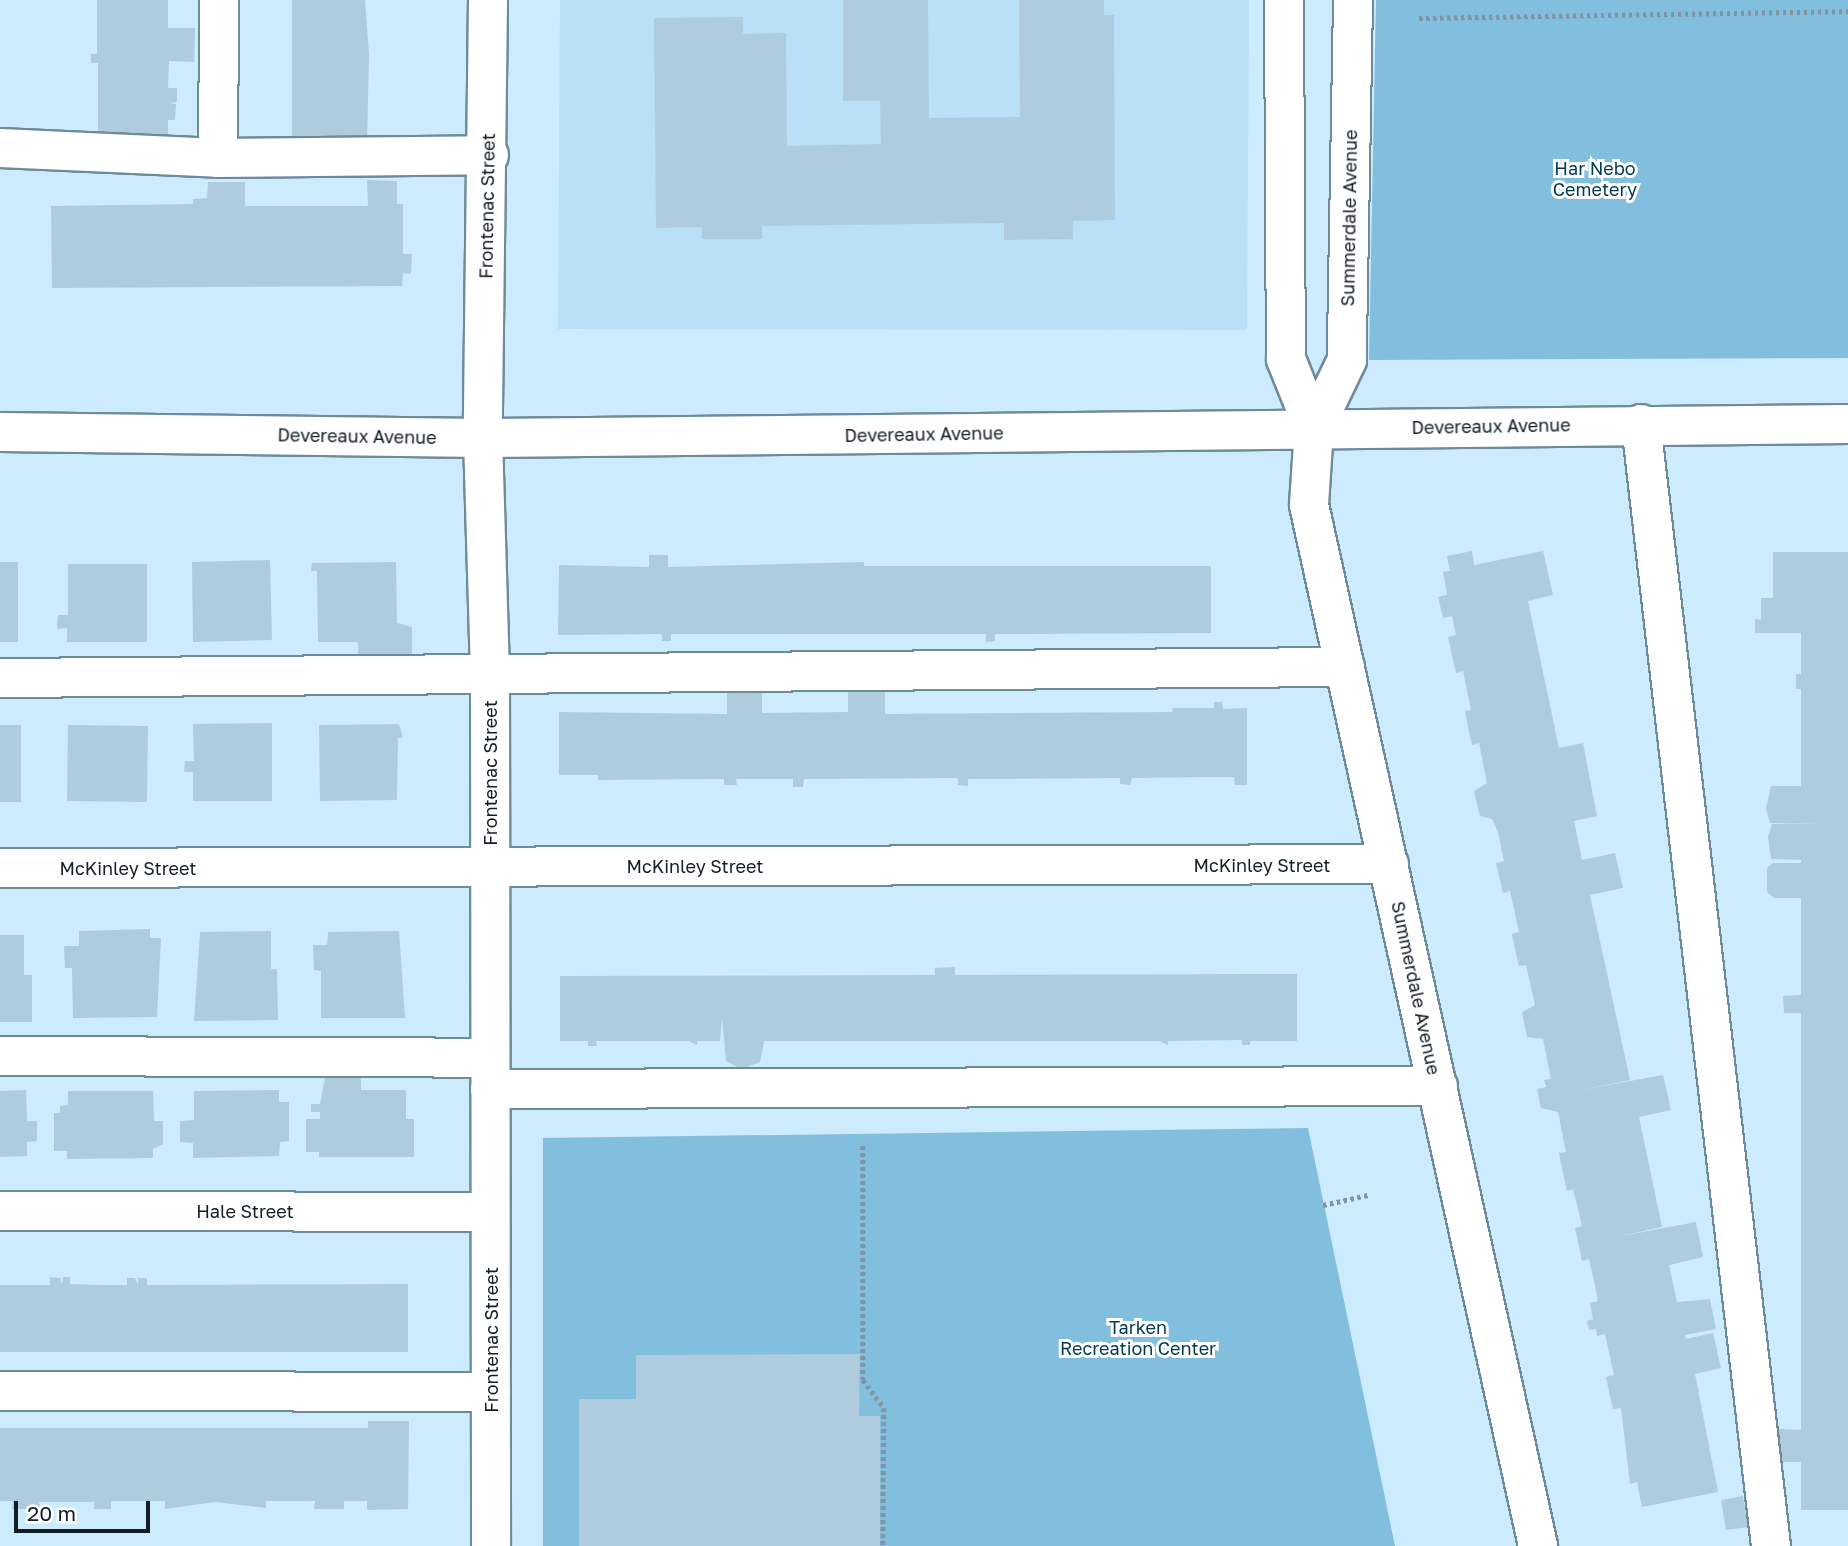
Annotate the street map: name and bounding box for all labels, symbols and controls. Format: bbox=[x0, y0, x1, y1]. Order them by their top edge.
street label: Summerdale Avenue bbox=[1337, 129, 1361, 307]
street label: Frontenac Street bbox=[475, 133, 499, 279]
park label: Har Nebo Cemetery bbox=[1553, 158, 1637, 200]
street label: Devereaux Avenue bbox=[1411, 414, 1571, 438]
street label: Devereaux Avenue bbox=[844, 422, 1004, 446]
street label: Devereaux Avenue bbox=[277, 424, 437, 448]
street label: Frontenac Street bbox=[479, 700, 501, 846]
street label: McKinley Street bbox=[1193, 854, 1331, 876]
street label: McKinley Street bbox=[626, 855, 764, 877]
street label: McKinley Street bbox=[59, 857, 197, 879]
street label: Summerdale Avenue bbox=[1387, 899, 1445, 1077]
street label: Hale Street bbox=[196, 1200, 294, 1222]
street label: Frontenac Street bbox=[480, 1267, 502, 1413]
park label: Tarken Recreation Center bbox=[1060, 1317, 1216, 1360]
scale bar bbox=[18, 1486, 154, 1530]
text: 20 m bbox=[27, 1500, 76, 1526]

